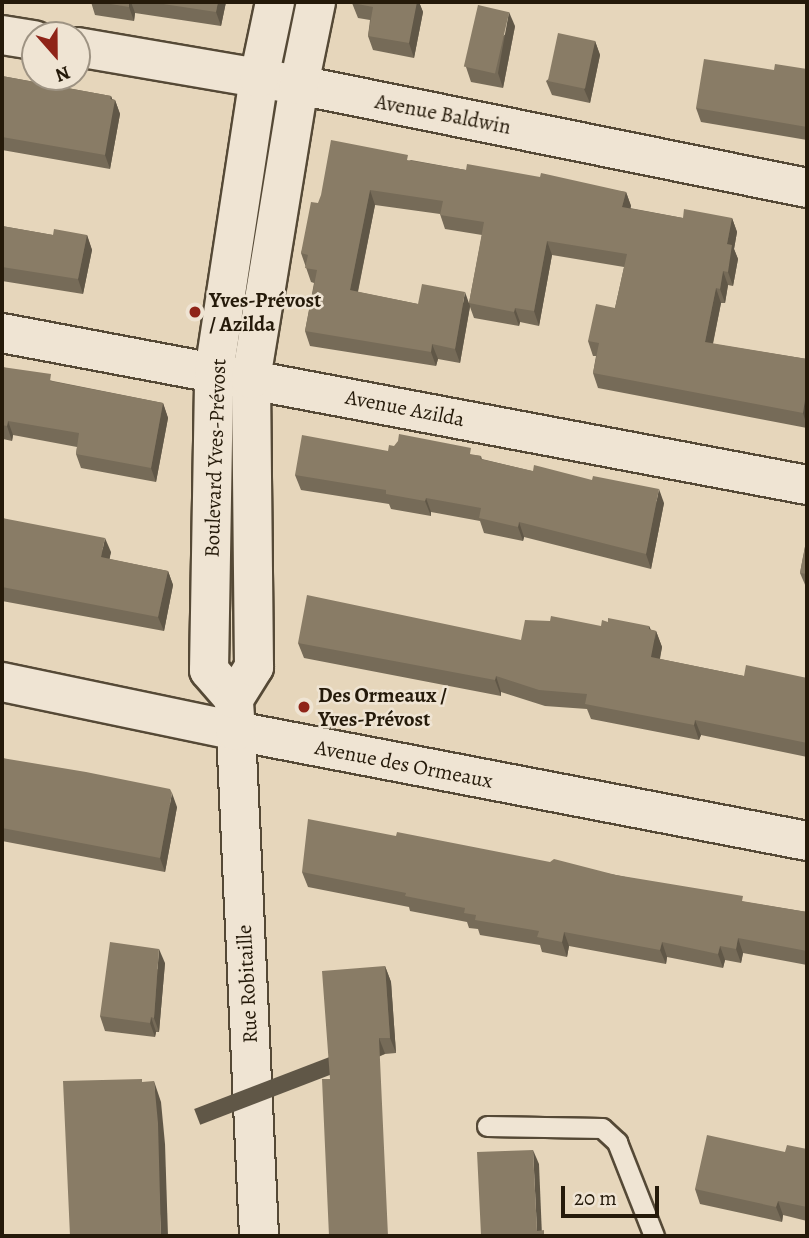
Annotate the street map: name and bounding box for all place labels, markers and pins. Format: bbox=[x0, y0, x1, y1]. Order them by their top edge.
place label: Yves-Prévost / Azilda bbox=[209, 287, 321, 337]
marker: Yves-Prévost / Azilda bbox=[187, 304, 203, 320]
place label: Des Ormeaux / Yves-Prévost bbox=[318, 682, 447, 732]
marker: Des Ormeaux / Yves-Prévost bbox=[296, 699, 312, 715]

